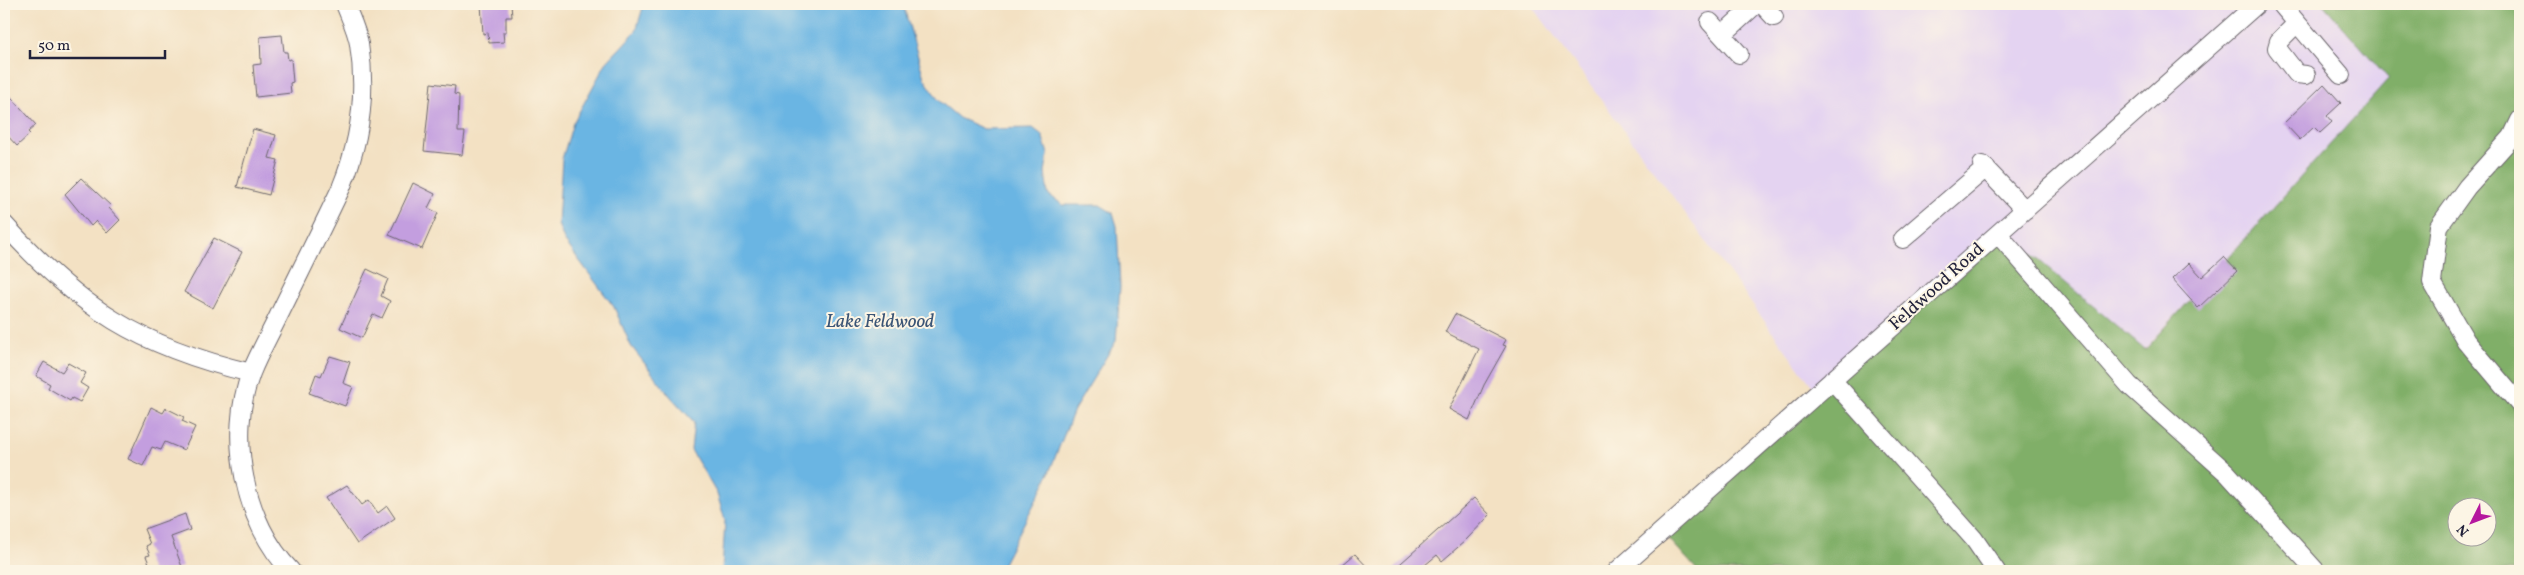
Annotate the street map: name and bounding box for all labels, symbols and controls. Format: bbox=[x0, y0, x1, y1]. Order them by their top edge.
scale bar bbox=[30, 28, 165, 60]
text: 50 m bbox=[38, 36, 70, 57]
street label: Feldwood Road bbox=[1884, 237, 1990, 337]
water label: Lake Feldwood bbox=[826, 309, 934, 335]
north arrow bbox=[2446, 498, 2496, 548]
text: N bbox=[2453, 520, 2474, 540]

